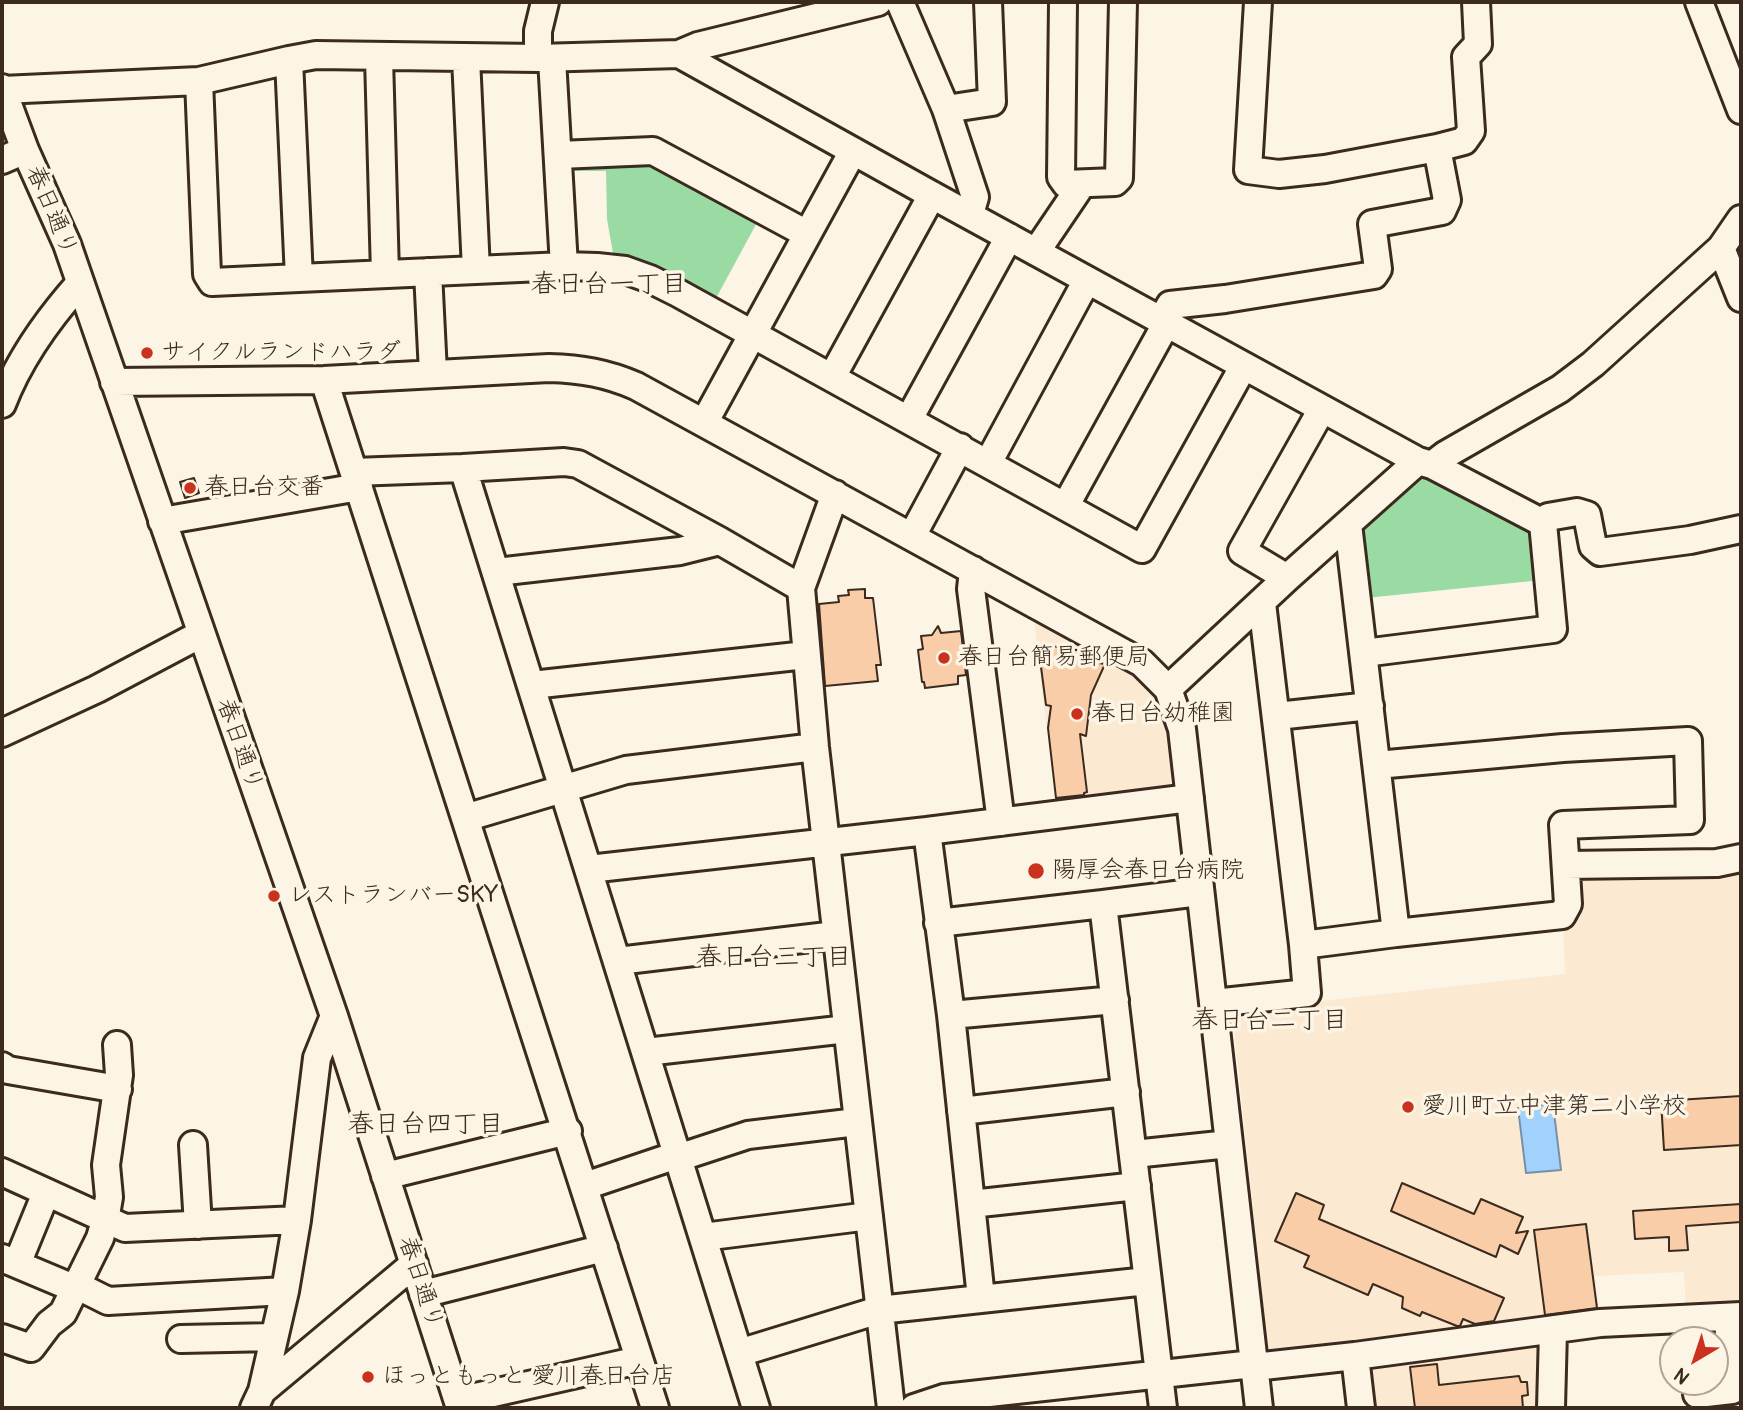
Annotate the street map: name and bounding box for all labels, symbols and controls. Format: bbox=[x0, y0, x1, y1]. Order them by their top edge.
street label: 春日通り bbox=[19, 161, 83, 261]
district label: 春日台一丁目 bbox=[531, 269, 687, 301]
place label: サイクルランドハラダ bbox=[161, 339, 401, 367]
marker: サイクルランドハラダ bbox=[139, 345, 155, 361]
place label: 春日台交番 bbox=[204, 474, 324, 502]
marker: 春日台交番 bbox=[182, 480, 198, 496]
place label: 春日台簡易郵便局 bbox=[958, 644, 1150, 672]
marker: 春日台簡易郵便局 bbox=[936, 650, 952, 666]
street label: 春日通り bbox=[210, 695, 268, 795]
place label: 春日台幼稚園 bbox=[1091, 700, 1235, 728]
marker: 春日台幼稚園 bbox=[1069, 706, 1085, 722]
place label: 陽厚会春日台病院 bbox=[1052, 857, 1244, 885]
marker: 陽厚会春日台病院 bbox=[1026, 861, 1046, 881]
place label: レストランバーSKY bbox=[288, 882, 498, 910]
marker: レストランバーSKY bbox=[266, 888, 282, 904]
district label: 春日台三丁目 bbox=[696, 942, 852, 974]
district label: 春日台二丁目 bbox=[1192, 1005, 1348, 1037]
place label: 愛川町立中津第二小学校 bbox=[1422, 1093, 1686, 1121]
marker: 愛川町立中津第二小学校 bbox=[1400, 1099, 1416, 1115]
district label: 春日台四丁目 bbox=[348, 1109, 504, 1141]
street label: 春日通り bbox=[391, 1233, 449, 1333]
north arrow bbox=[1659, 1326, 1729, 1396]
text: N bbox=[1670, 1362, 1695, 1389]
place label: ほっともっと 愛川春日台店 bbox=[382, 1363, 675, 1391]
marker: ほっともっと 愛川春日台店 bbox=[360, 1369, 376, 1385]

